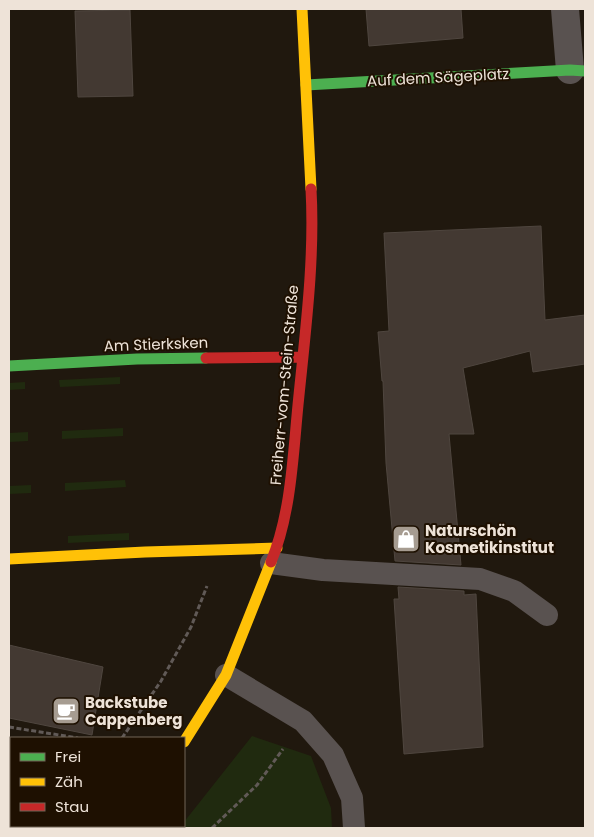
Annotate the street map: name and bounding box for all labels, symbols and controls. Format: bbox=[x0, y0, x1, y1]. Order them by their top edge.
street label: Auf dem Sägeplatz bbox=[366, 63, 510, 91]
street label: Freiherr-vom-Stein-Straße bbox=[265, 284, 303, 486]
street label: Am Stierksken bbox=[103, 332, 209, 356]
place label: Naturschön Kosmetikinstitut bbox=[425, 520, 554, 558]
shop icon: Naturschön Kosmetikinstitut bbox=[391, 524, 421, 554]
place label: Backstube Cappenberg bbox=[85, 692, 182, 730]
cafe icon: Backstube Cappenberg bbox=[51, 696, 81, 726]
legend bbox=[10, 737, 185, 827]
text: Frei bbox=[55, 746, 81, 767]
text: Zäh bbox=[55, 771, 83, 792]
text: Stau bbox=[55, 796, 89, 817]

